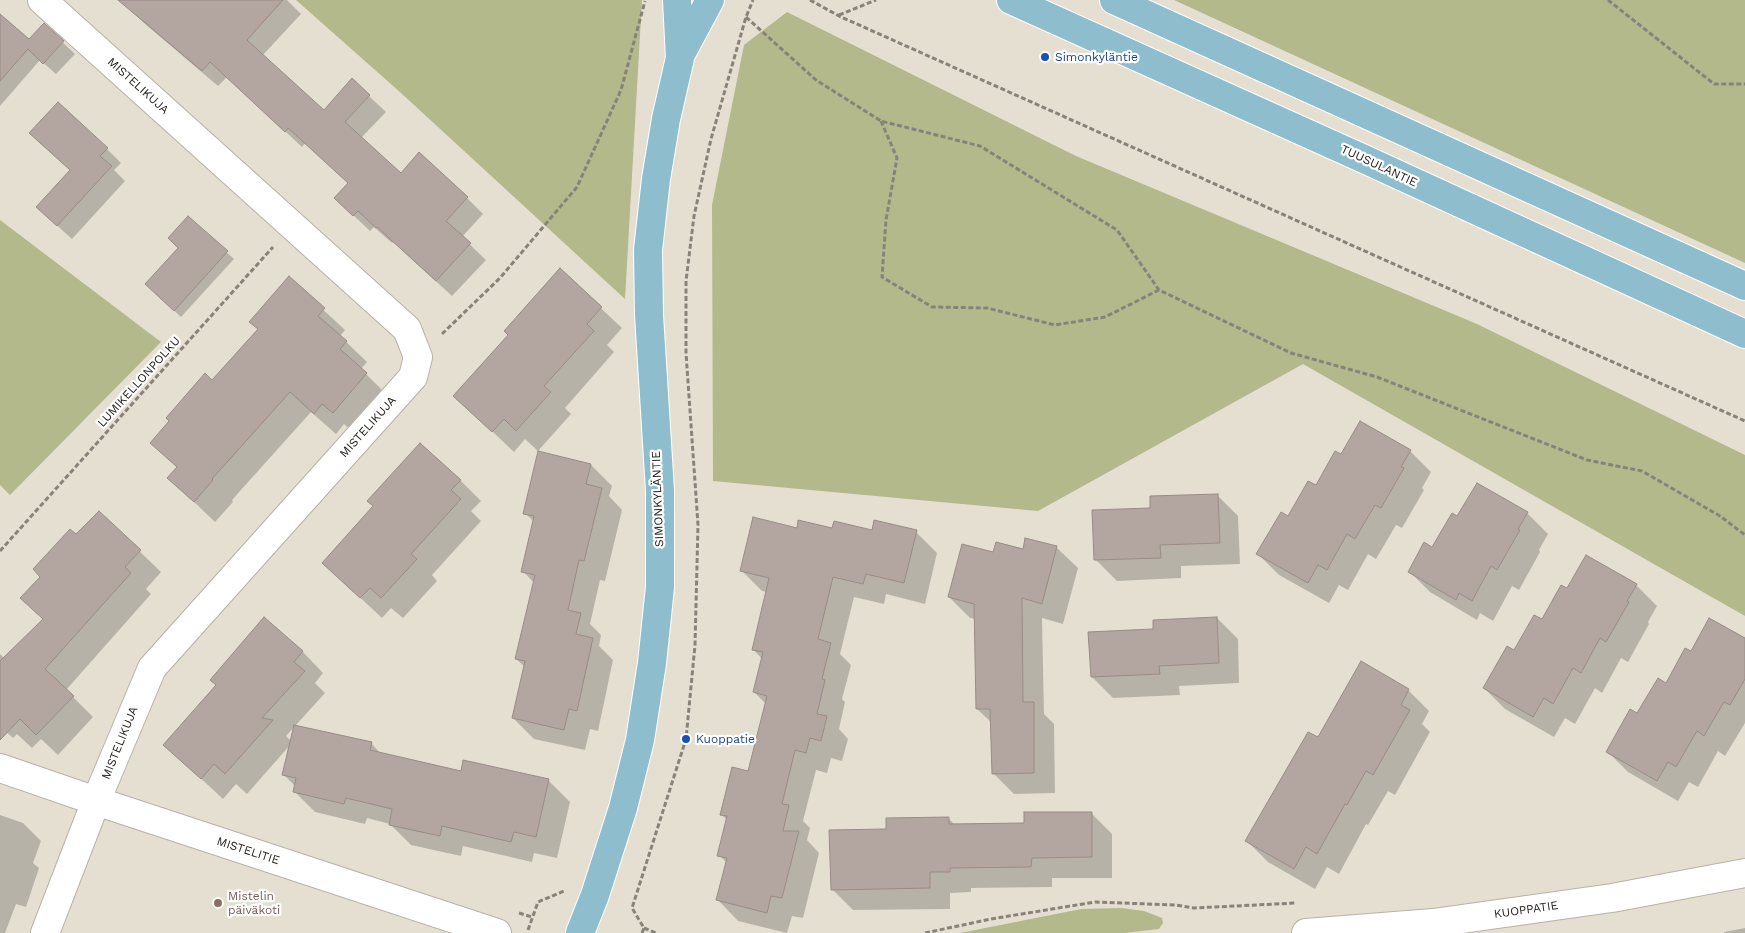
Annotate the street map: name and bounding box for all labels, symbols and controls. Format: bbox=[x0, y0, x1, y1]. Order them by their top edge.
place label: Simonkyläntie bbox=[1055, 50, 1138, 64]
marker: Simonkyläntie bbox=[1039, 51, 1051, 63]
street label: MISTELIKUJA bbox=[104, 55, 172, 117]
street label: TUUSULANTIE bbox=[1338, 142, 1420, 190]
street label: LUMIKELLONPOLKU bbox=[95, 334, 183, 430]
street label: MISTELIKUJA bbox=[337, 393, 399, 461]
street label: SIMONKYLÄNTIE bbox=[649, 451, 667, 547]
street label: MISTELIKUJA bbox=[99, 704, 141, 782]
place label: Kuoppatie bbox=[696, 732, 755, 746]
marker: Kuoppatie bbox=[680, 733, 692, 745]
street label: MISTELITIE bbox=[215, 834, 281, 868]
place label: Mistelin päiväkoti bbox=[228, 889, 280, 917]
marker: Mistelin päiväkoti bbox=[212, 897, 224, 909]
street label: KUOPPATIE bbox=[1493, 898, 1559, 922]

